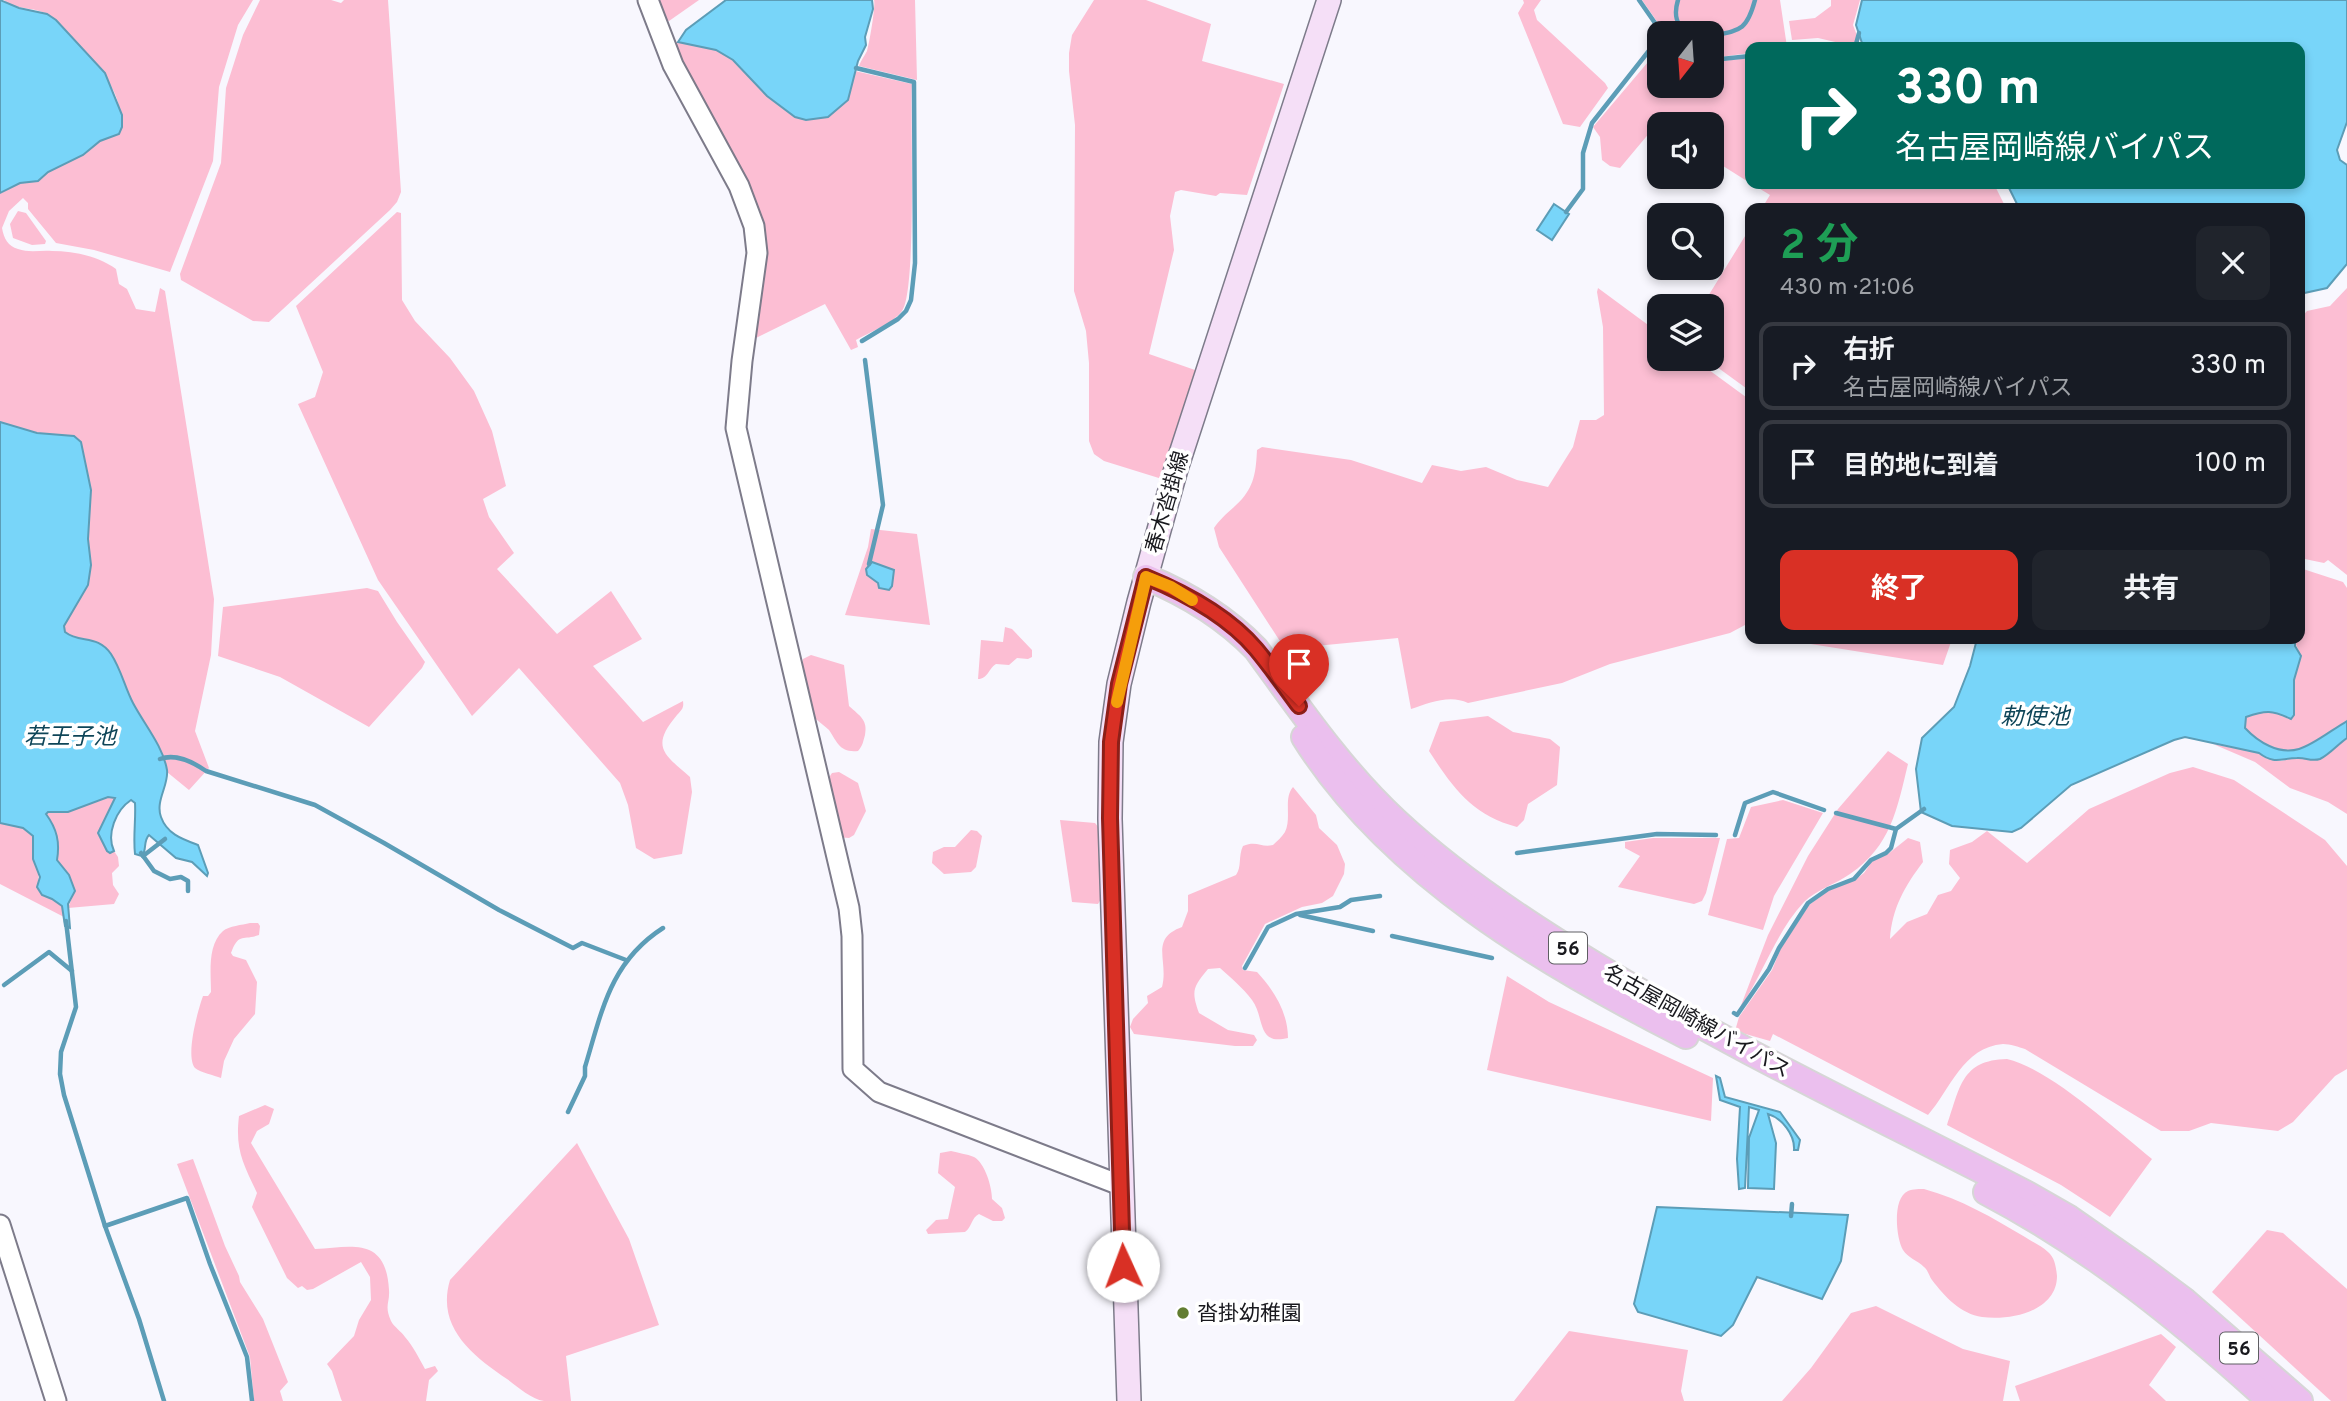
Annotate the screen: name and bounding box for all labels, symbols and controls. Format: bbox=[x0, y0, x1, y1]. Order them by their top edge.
north arrow bbox=[1647, 21, 1724, 98]
map controls bbox=[1647, 21, 1724, 371]
text: 330 m bbox=[1895, 60, 2040, 122]
icon: right bbox=[1780, 70, 1871, 161]
button: sound bbox=[1647, 112, 1724, 189]
text: 名古屋岡崎線バイパス bbox=[1895, 130, 2214, 170]
button: search bbox=[1647, 203, 1724, 280]
text: 2 分 bbox=[1780, 221, 1858, 274]
button: close bbox=[2196, 226, 2270, 300]
text: 430 m · 21:06 bbox=[1780, 274, 1915, 303]
button: layers bbox=[1647, 294, 1724, 371]
text: 右折 bbox=[1843, 335, 1895, 368]
icon: right bbox=[1784, 347, 1822, 385]
text: 330 m bbox=[2190, 350, 2266, 383]
text: 名古屋岡崎線バイパス bbox=[1843, 375, 2073, 404]
icon: arrive bbox=[1784, 445, 1822, 483]
street label: 春木沓掛線 bbox=[1141, 448, 1196, 557]
text: 100 m bbox=[2195, 448, 2266, 481]
text: 目的地に到着 bbox=[1843, 451, 1999, 484]
button: 終了 bbox=[1780, 550, 2018, 630]
button: 共有 bbox=[2032, 550, 2270, 630]
pin bbox=[1269, 634, 1329, 706]
icon: arrive bbox=[1280, 645, 1318, 683]
water label: 勅使池 bbox=[2001, 704, 2072, 733]
water label: 若王子池 bbox=[24, 724, 118, 753]
road number: 56 bbox=[1549, 932, 1587, 964]
street label: 名古屋岡崎線バイパス bbox=[1598, 960, 1794, 1085]
position arrow bbox=[1086, 1229, 1160, 1303]
place label: 沓掛幼稚園 bbox=[1197, 1301, 1302, 1328]
marker: 沓掛幼稚園 bbox=[1175, 1305, 1191, 1321]
road number: 56 bbox=[2220, 1332, 2258, 1364]

